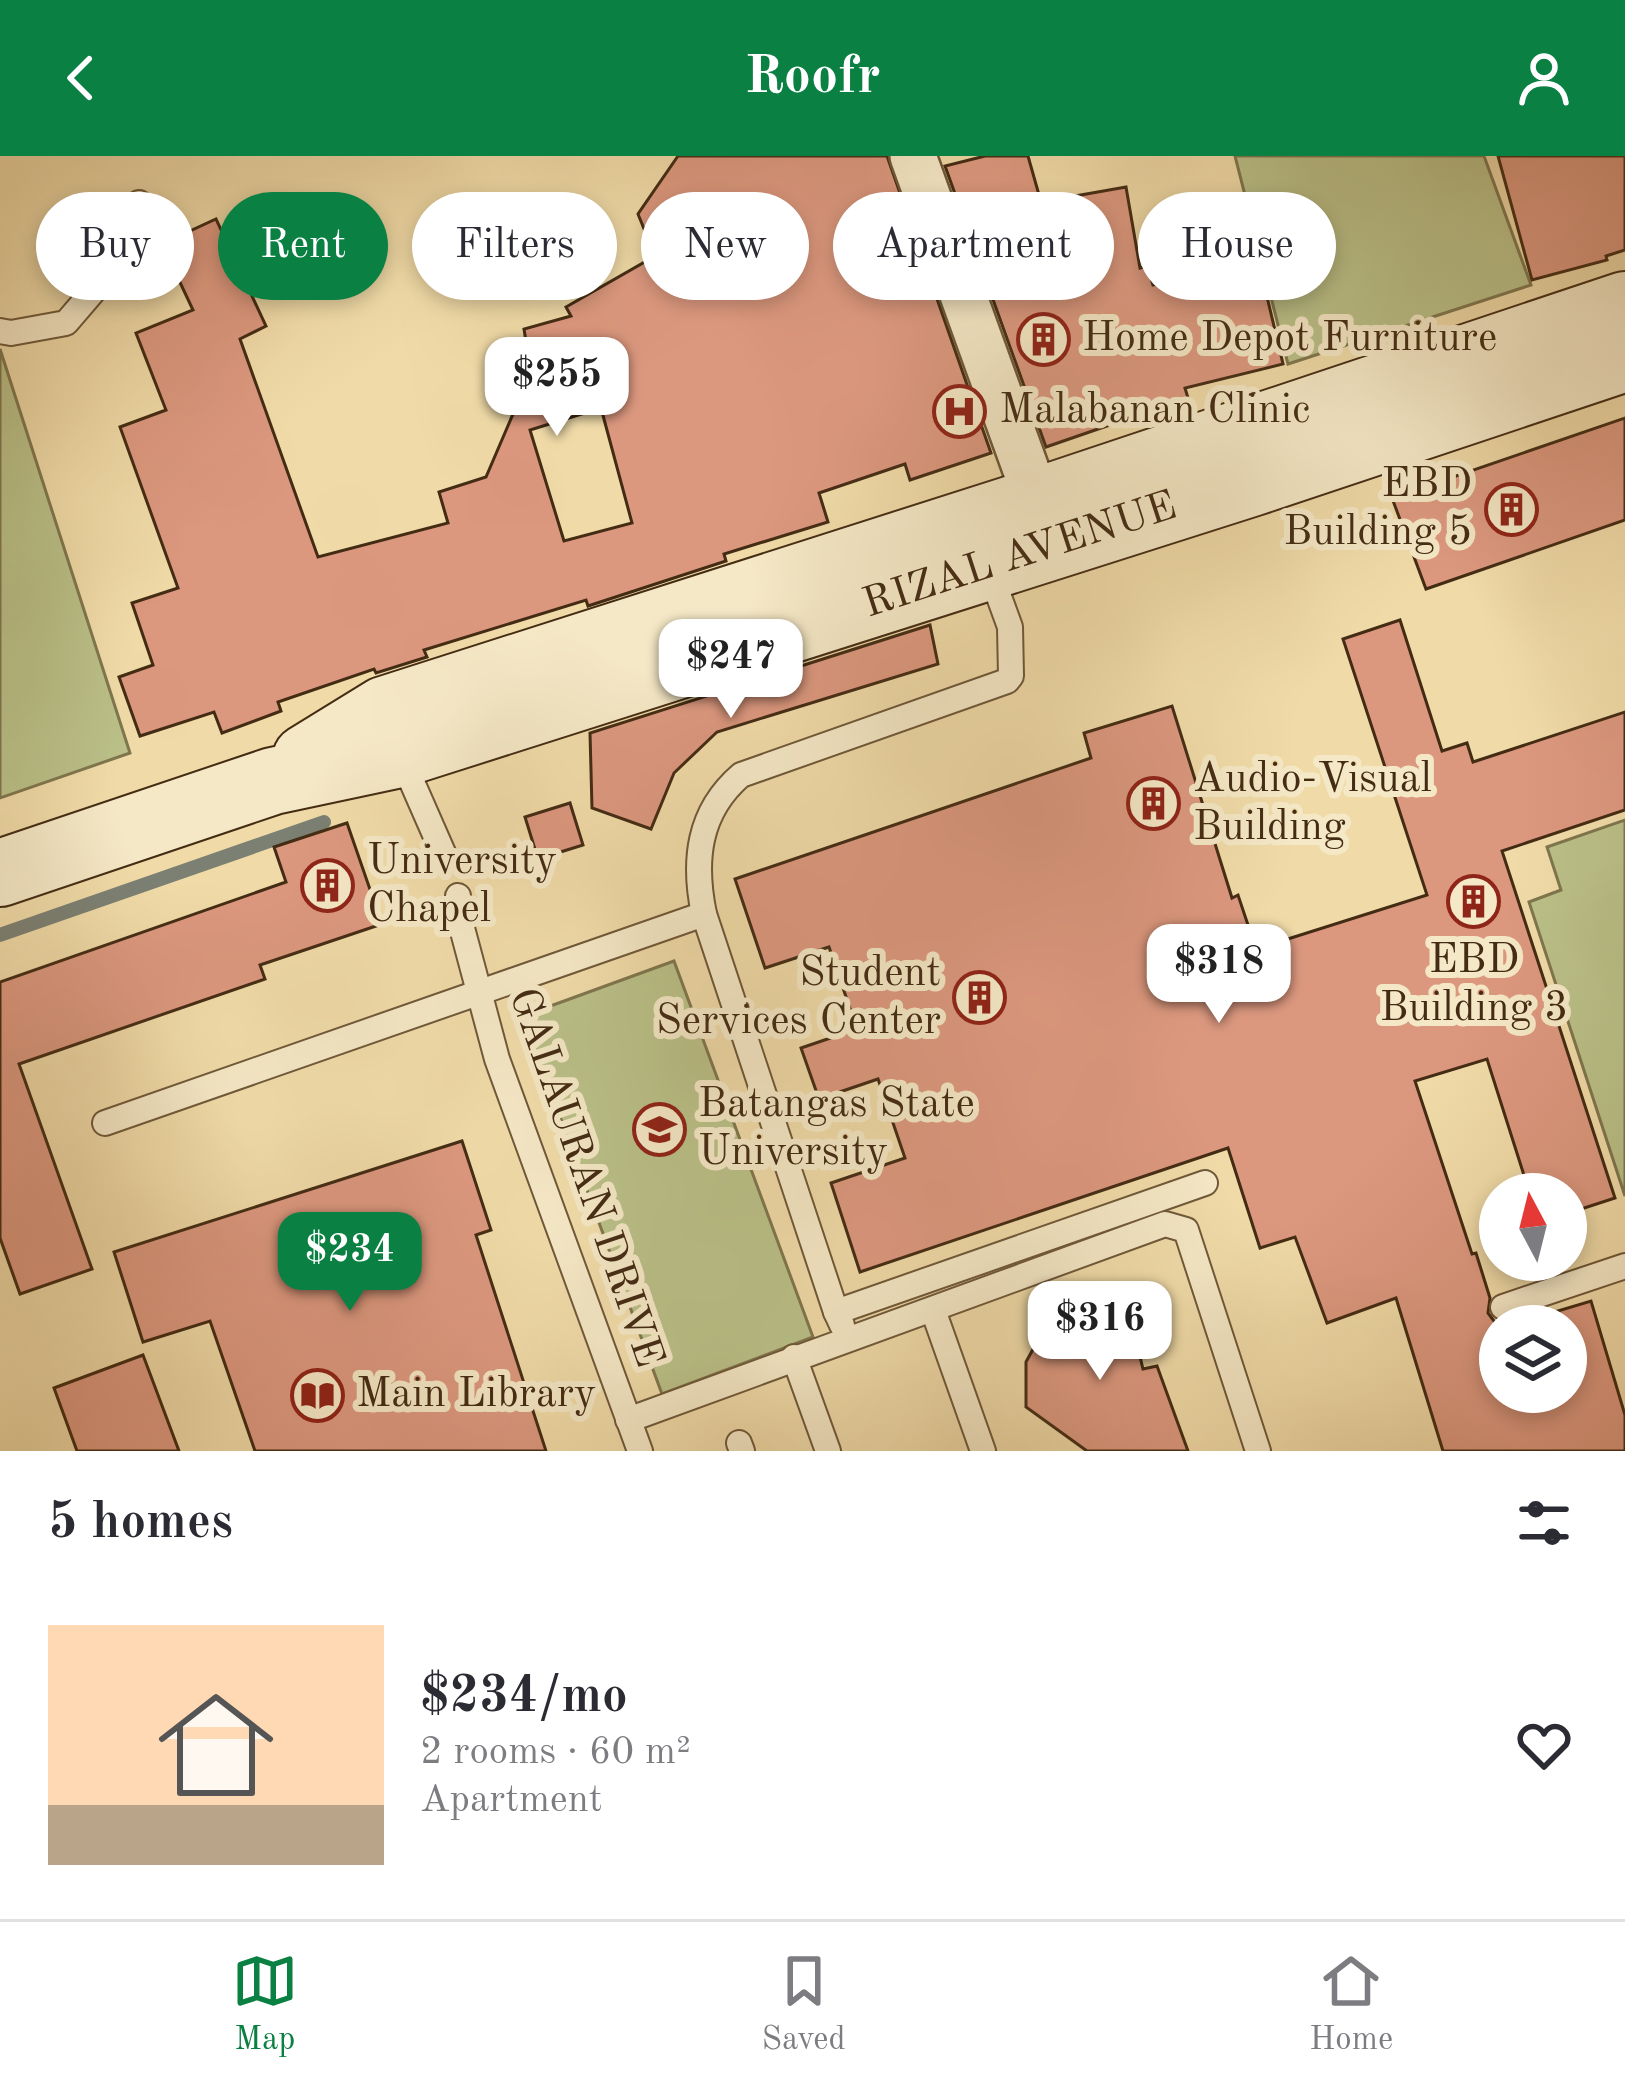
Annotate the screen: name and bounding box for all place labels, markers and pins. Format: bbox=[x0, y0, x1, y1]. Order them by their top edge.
building icon: Home Depot Furniture bbox=[1015, 311, 1071, 367]
place label: Home Depot Furniture bbox=[1082, 318, 1497, 360]
pin: $255 bbox=[486, 337, 628, 439]
hospital icon: Malabanan Clinic bbox=[932, 383, 988, 439]
place label: Malabanan Clinic bbox=[999, 390, 1310, 432]
place label: EBD Building 5 bbox=[1283, 464, 1472, 554]
building icon: EBD Building 5 bbox=[1483, 481, 1539, 537]
pin: $247 bbox=[660, 619, 802, 721]
place label: Audio-Visual Building bbox=[1193, 759, 1432, 849]
building icon: Audio-Visual Building bbox=[1126, 776, 1182, 832]
place label: University Chapel bbox=[367, 841, 557, 931]
building icon: University Chapel bbox=[300, 858, 356, 914]
building icon: EBD Building 3 bbox=[1446, 874, 1502, 930]
pin: $318 bbox=[1148, 924, 1290, 1026]
place label: EBD Building 3 bbox=[1380, 940, 1568, 1030]
place label: Student Services Center bbox=[656, 953, 941, 1043]
building icon: Student Services Center bbox=[952, 970, 1008, 1026]
place label: Batangas State University bbox=[698, 1084, 975, 1174]
school or university icon: Batangas State University bbox=[631, 1101, 687, 1157]
pin: $234 bbox=[279, 1212, 421, 1314]
pin: $316 bbox=[1029, 1281, 1171, 1383]
library icon: Main Library bbox=[289, 1367, 345, 1423]
place label: Main Library bbox=[356, 1374, 596, 1416]

